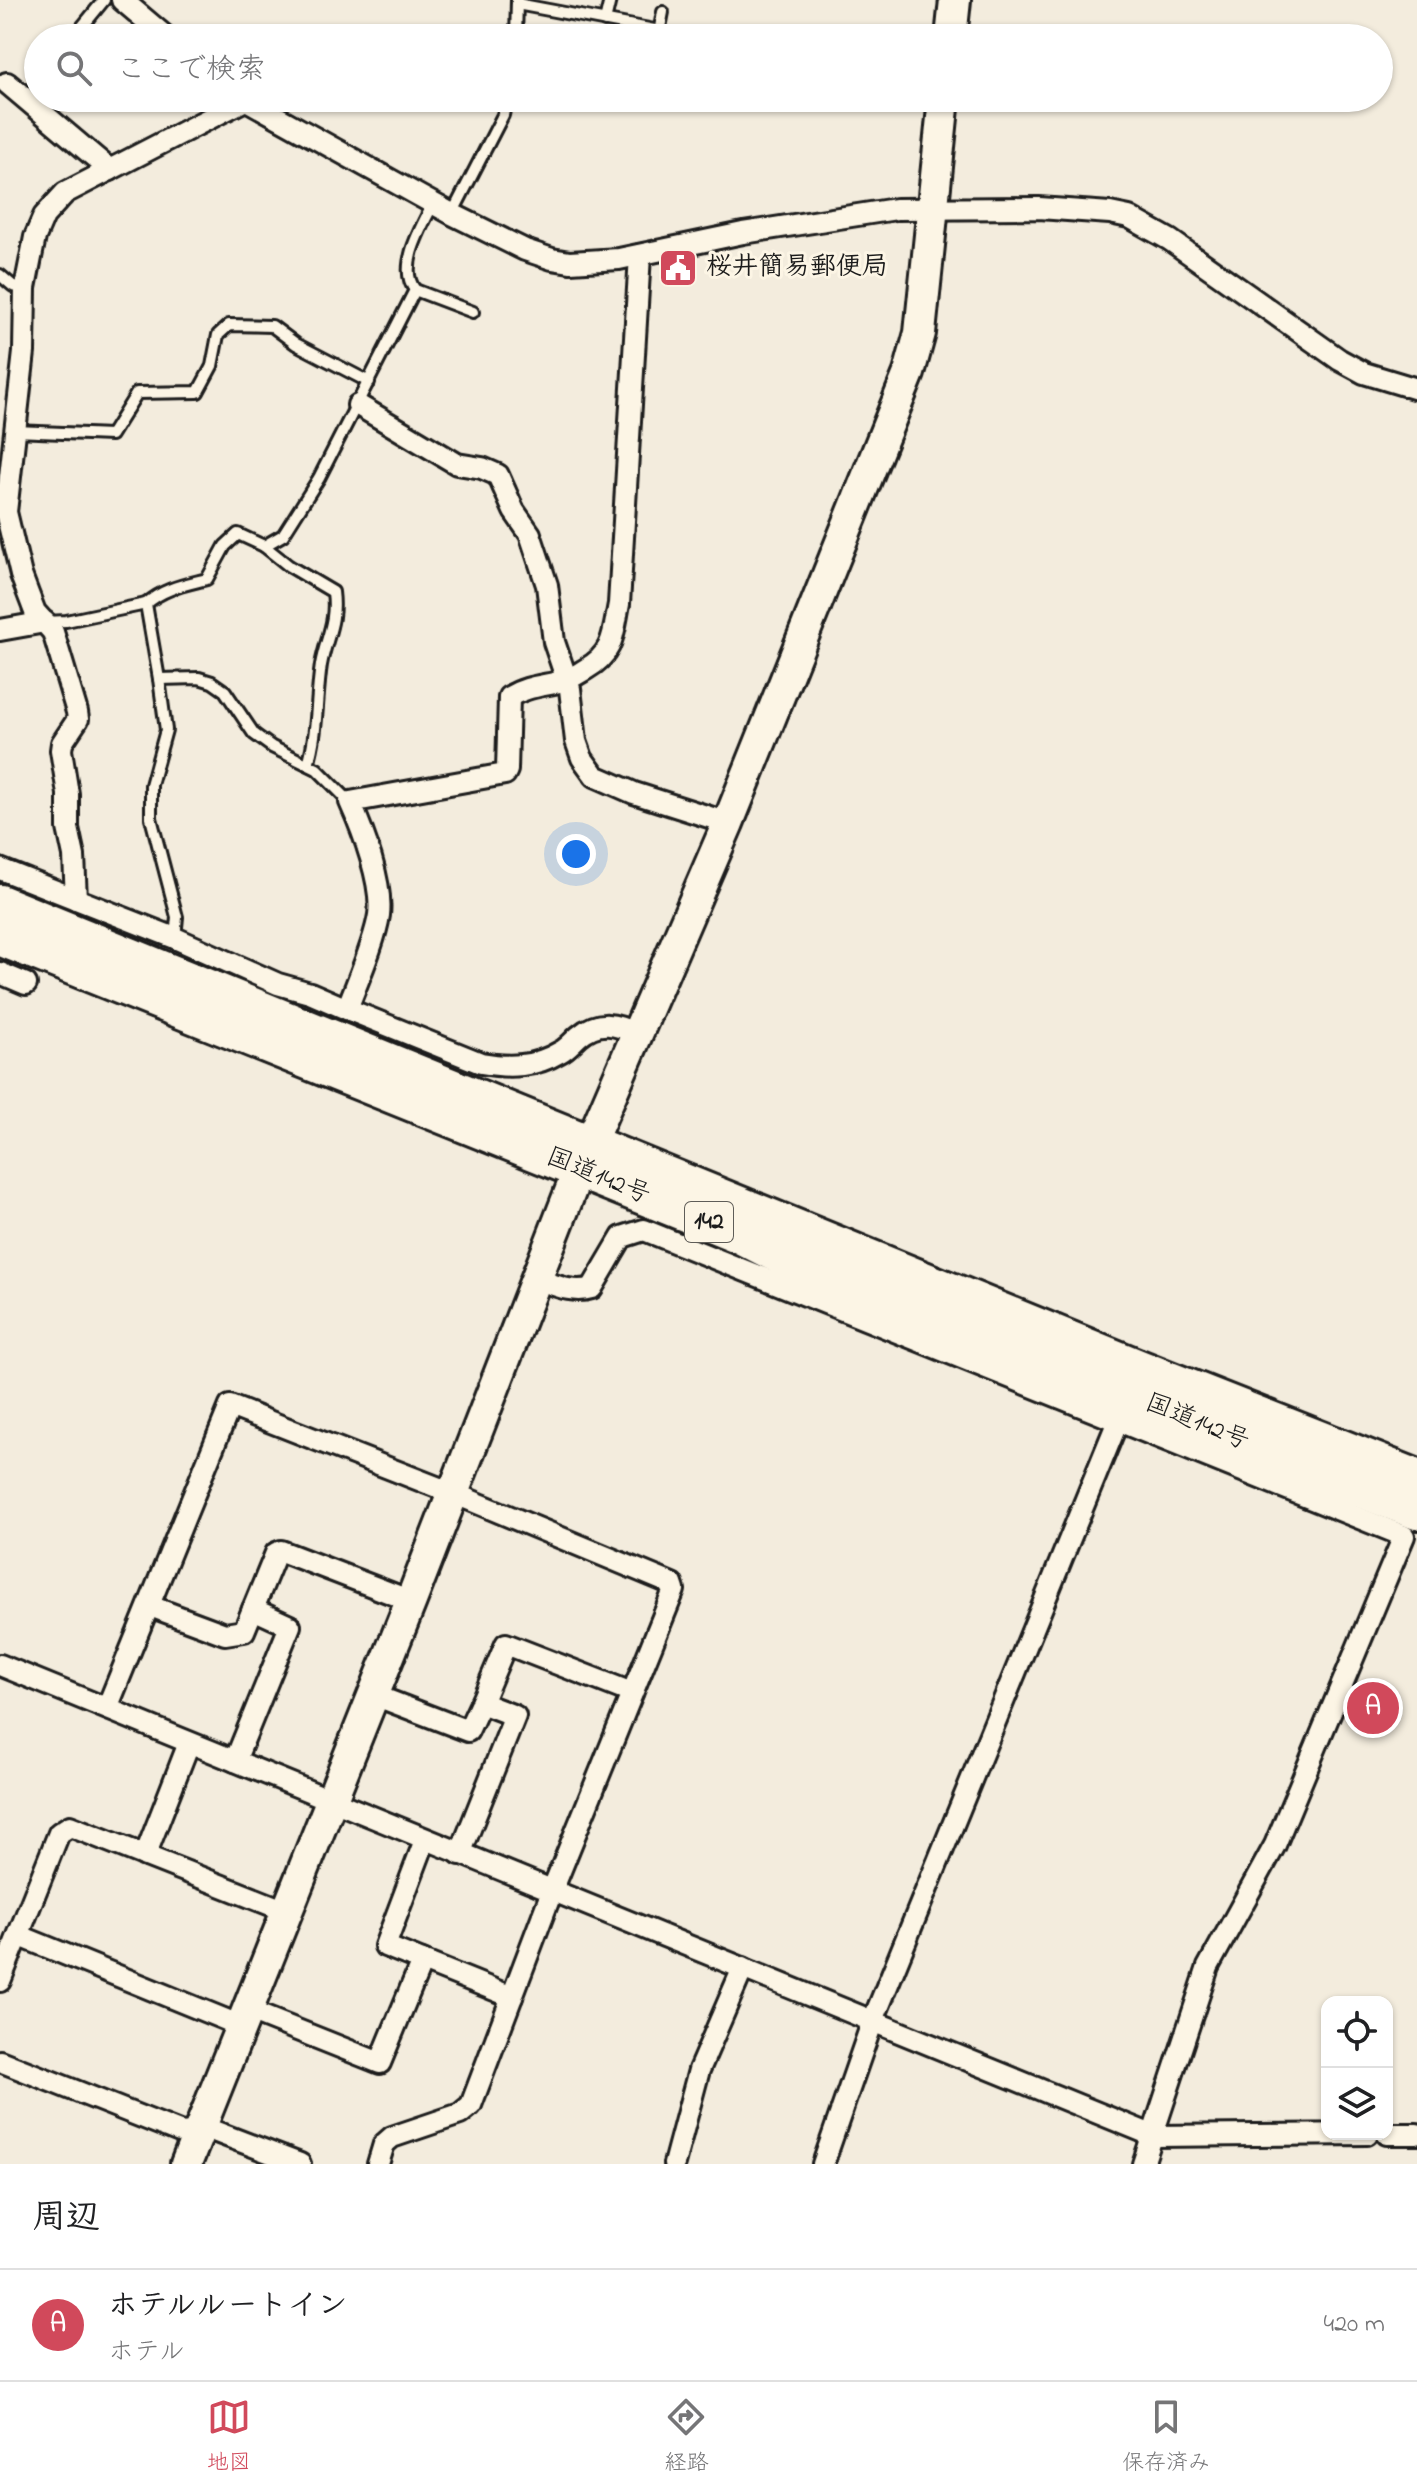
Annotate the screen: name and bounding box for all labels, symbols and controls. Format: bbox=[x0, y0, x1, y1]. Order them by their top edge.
search box bbox=[24, 24, 1393, 112]
icon: search bbox=[52, 46, 96, 90]
text: ここで検索 bbox=[116, 49, 266, 93]
public building icon: 桜井簡易郵便局 bbox=[657, 247, 699, 289]
place label: 桜井簡易郵便局 bbox=[706, 249, 888, 287]
your location bbox=[556, 834, 596, 874]
street label: 国道142号 bbox=[540, 1139, 656, 1215]
road number: 142 bbox=[685, 1202, 733, 1242]
street label: 国道142号 bbox=[1139, 1385, 1255, 1461]
pin: A bbox=[1347, 1678, 1399, 1738]
map controls bbox=[1321, 1996, 1393, 2140]
button: locate bbox=[1321, 1996, 1393, 2068]
button: layers bbox=[1321, 2068, 1393, 2140]
text: 周辺 bbox=[32, 2194, 100, 2244]
text: ホテルルートイン bbox=[108, 2285, 347, 2329]
text: A bbox=[50, 2306, 66, 2344]
text: 420 m bbox=[1323, 2306, 1385, 2344]
text: ホテル bbox=[108, 2334, 185, 2372]
tab: 地図 bbox=[207, 2395, 251, 2480]
tab: 経路 bbox=[664, 2395, 708, 2480]
tab: 保存済み bbox=[1122, 2395, 1210, 2480]

